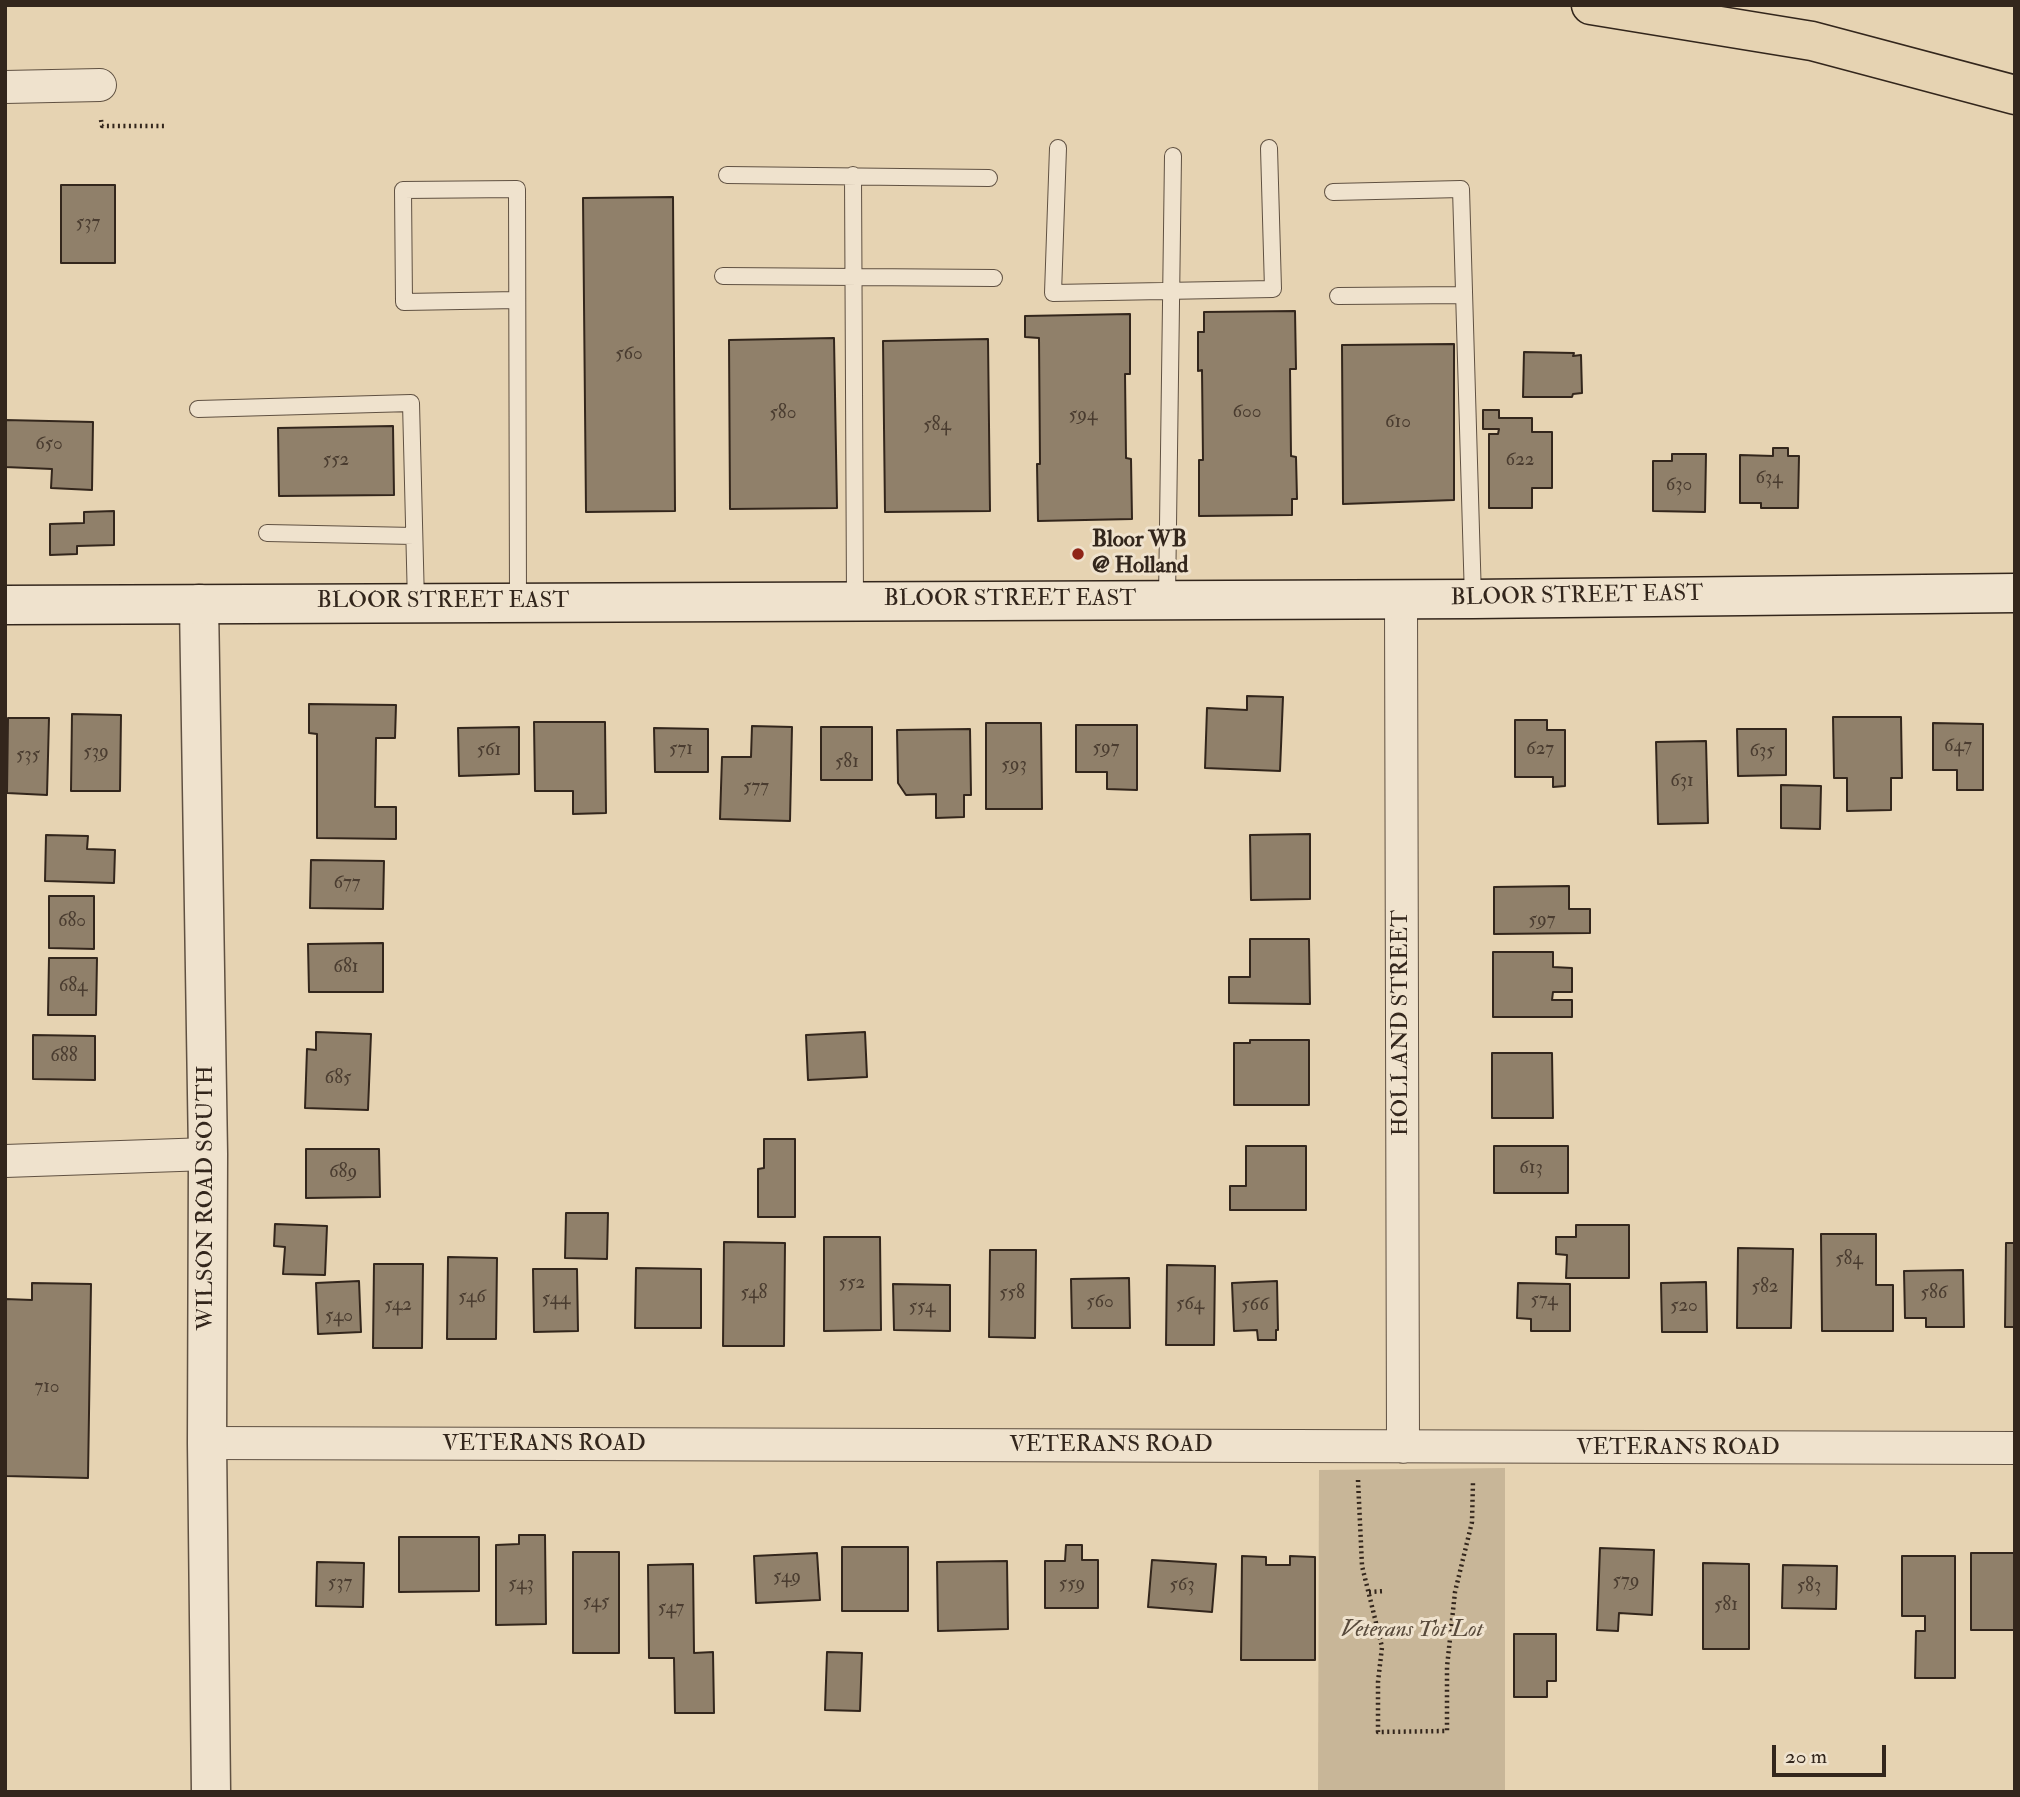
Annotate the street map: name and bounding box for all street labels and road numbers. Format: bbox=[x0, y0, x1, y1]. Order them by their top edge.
street label: BLOOR STREET EAST bbox=[1450, 581, 1704, 613]
street label: BLOOR STREET EAST bbox=[884, 586, 1136, 614]
street label: BLOOR STREET EAST bbox=[317, 588, 569, 616]
street label: HOLLAND STREET bbox=[1388, 910, 1416, 1136]
street label: WILSON ROAD SOUTH bbox=[193, 1065, 221, 1331]
street label: VETERANS ROAD bbox=[442, 1431, 646, 1459]
street label: VETERANS ROAD bbox=[1009, 1432, 1213, 1460]
street label: VETERANS ROAD bbox=[1576, 1435, 1780, 1463]

